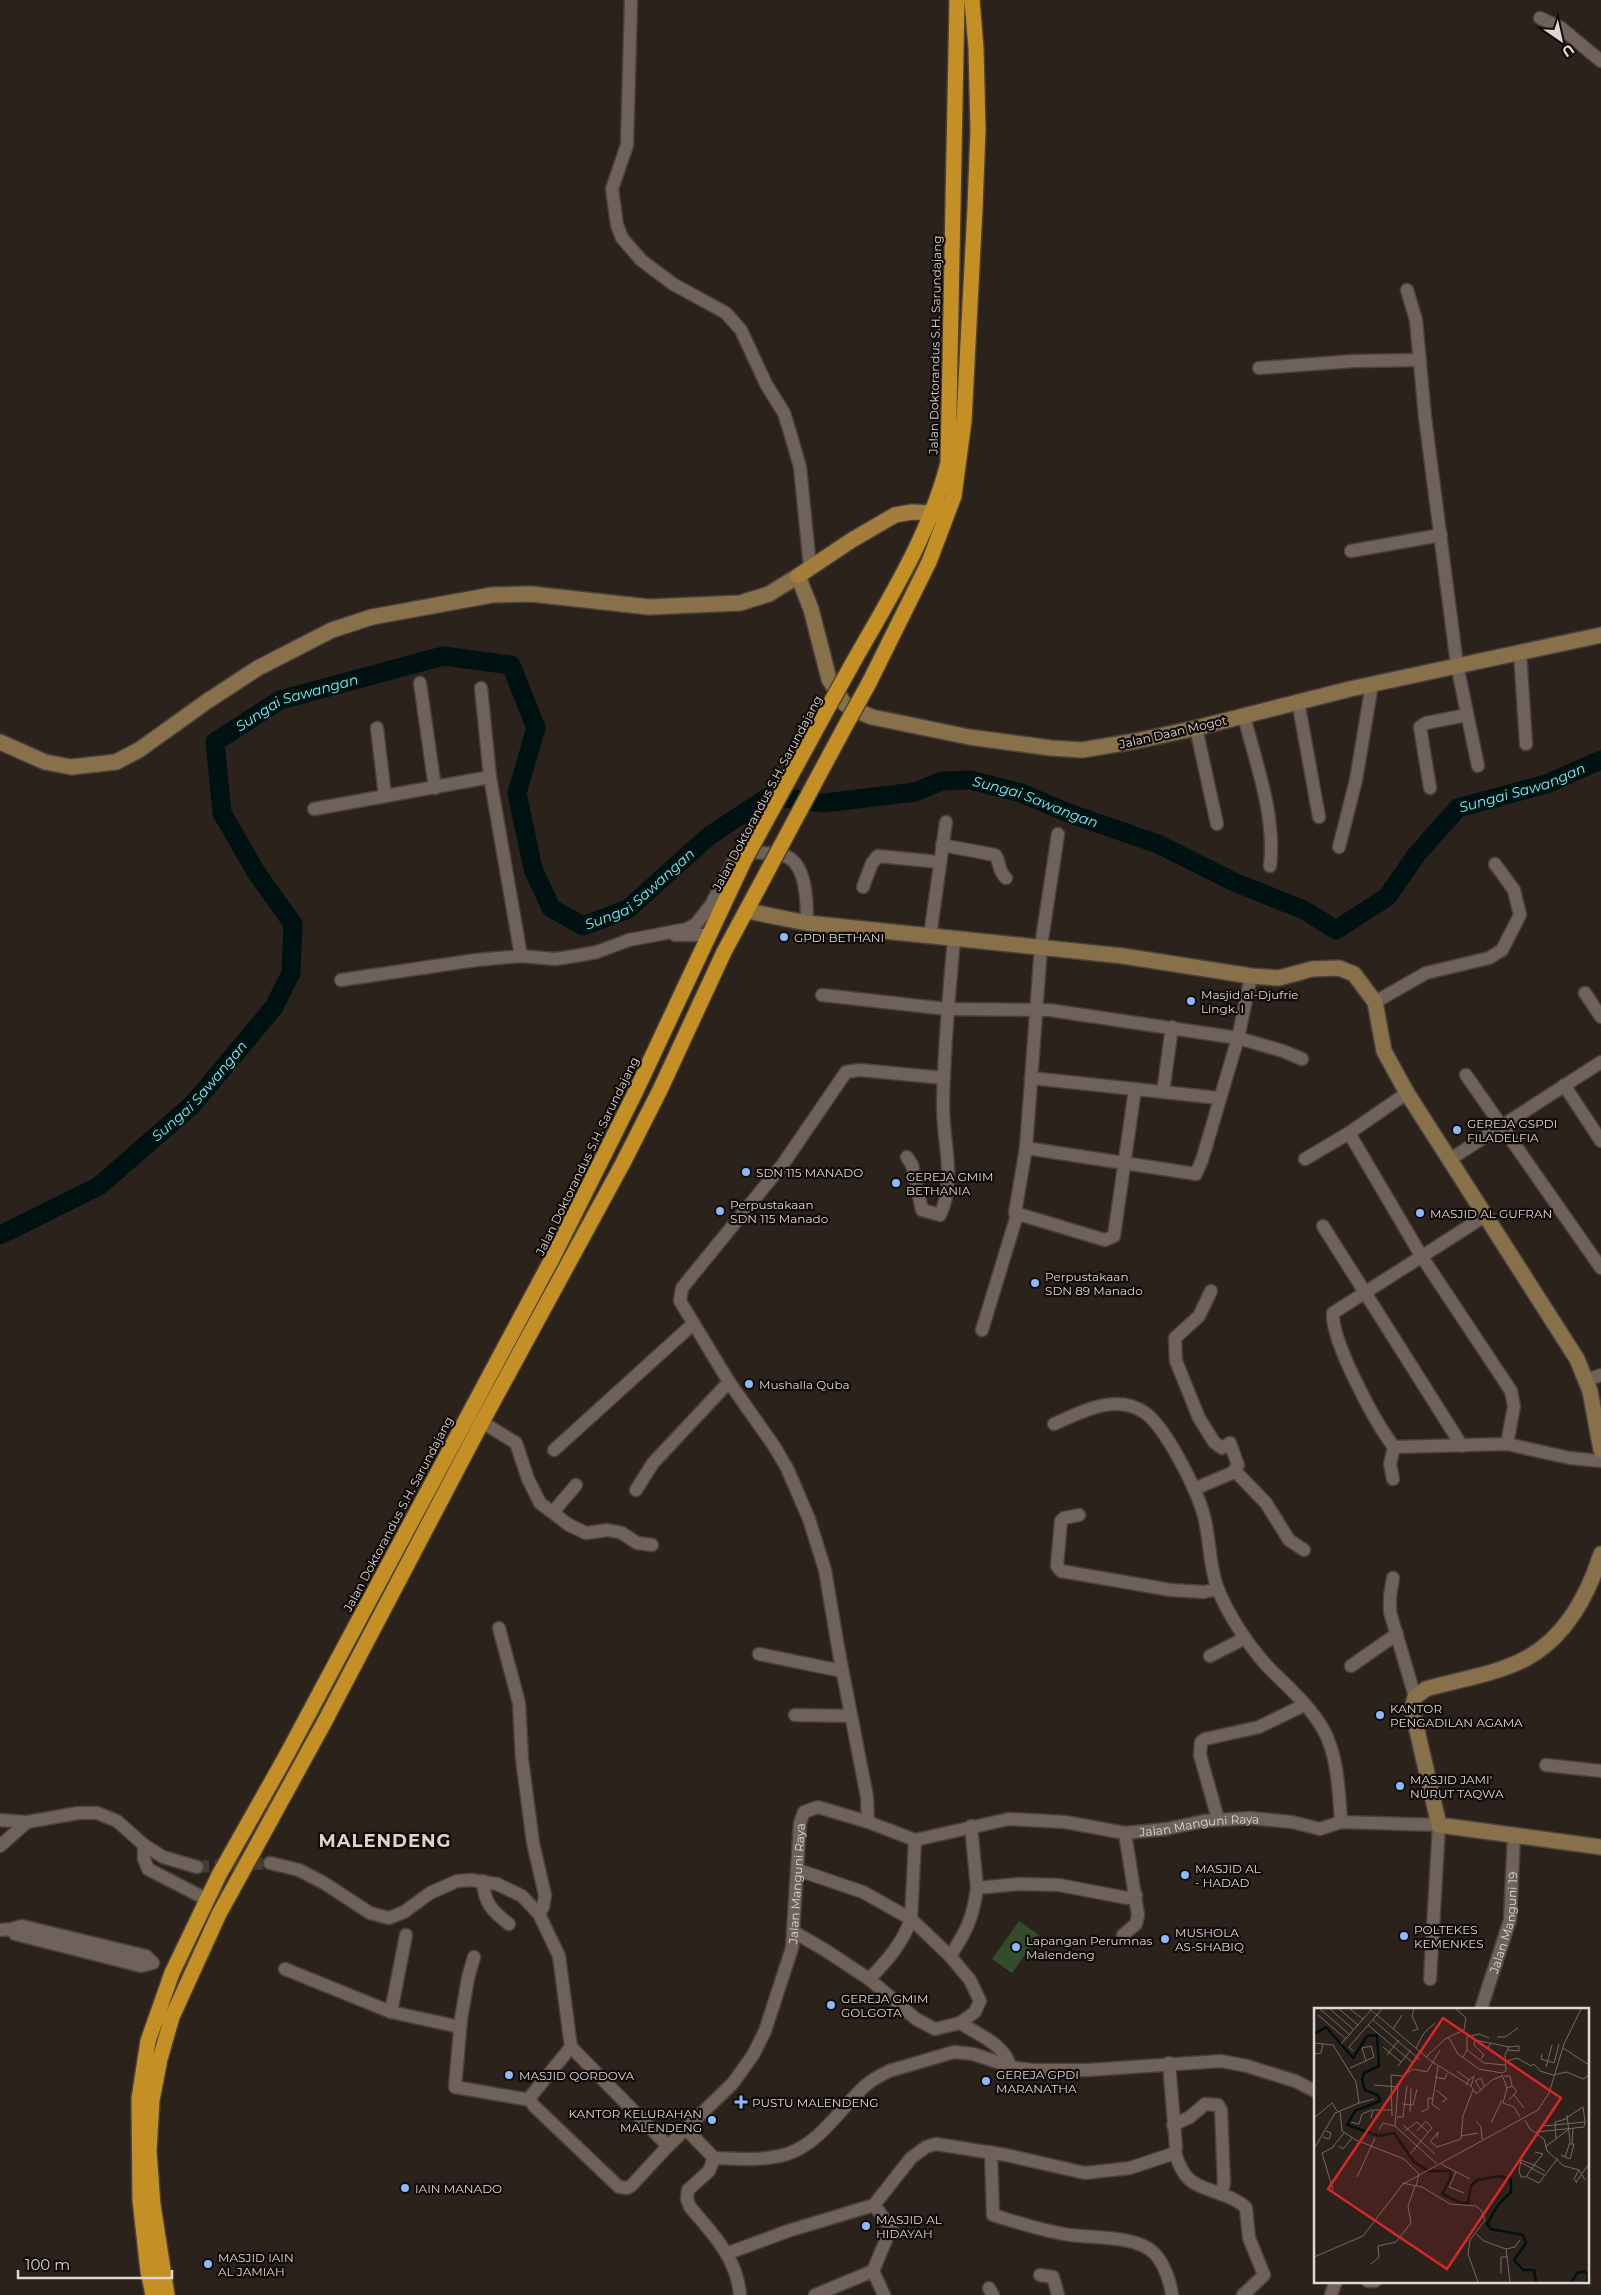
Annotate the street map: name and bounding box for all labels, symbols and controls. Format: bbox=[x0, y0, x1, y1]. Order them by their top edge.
north arrow bbox=[1536, 15, 1586, 65]
text: U bbox=[1559, 40, 1578, 61]
street label: Jalan Doktorandus S.H. Sarundajang bbox=[926, 235, 944, 456]
water label: Sungai Sawangan bbox=[232, 670, 360, 735]
street label: Jalan Doktorandus S.H. Sarundajang bbox=[708, 693, 825, 894]
street label: Jalan Daan Mogot bbox=[1117, 712, 1228, 752]
water label: Sungai Sawangan bbox=[1457, 759, 1588, 816]
water label: Sungai Sawangan bbox=[971, 772, 1101, 832]
water label: Sungai Sawangan bbox=[582, 845, 698, 934]
place label: GPDI BETHANI bbox=[794, 930, 884, 945]
marker: GPDI BETHANI bbox=[778, 931, 790, 943]
place label: Masjid al-Djufrie Lingk. I bbox=[1201, 987, 1299, 1016]
marker: Masjid al-Djufrie Lingk. I bbox=[1185, 995, 1197, 1007]
water label: Sungai Sawangan bbox=[148, 1037, 251, 1145]
street label: Jalan Doktorandus S.H. Sarundajang bbox=[532, 1054, 642, 1259]
place label: GEREJA GSPDI FILADELFIA bbox=[1467, 1116, 1557, 1145]
marker: GEREJA GSPDI FILADELFIA bbox=[1451, 1124, 1463, 1136]
place label: SDN 115 MANADO bbox=[756, 1165, 863, 1180]
marker: SDN 115 MANADO bbox=[740, 1166, 752, 1178]
place label: GEREJA GMIM BETHANIA bbox=[906, 1169, 993, 1198]
marker: GEREJA GMIM BETHANIA bbox=[890, 1177, 902, 1189]
place label: Perpustakaan SDN 115 Manado bbox=[730, 1197, 828, 1226]
marker: Perpustakaan SDN 115 Manado bbox=[714, 1205, 726, 1217]
place label: MASJID AL GUFRAN bbox=[1430, 1206, 1552, 1221]
marker: MASJID AL GUFRAN bbox=[1414, 1207, 1426, 1219]
place label: Perpustakaan SDN 89 Manado bbox=[1045, 1269, 1143, 1298]
marker: Perpustakaan SDN 89 Manado bbox=[1029, 1277, 1041, 1289]
place label: Mushalla Quba bbox=[759, 1377, 850, 1392]
marker: Mushalla Quba bbox=[743, 1378, 755, 1390]
street label: Jalan Doktorandus S.H. Sarundajang bbox=[339, 1414, 456, 1615]
place label: KANTOR PENGADILAN AGAMA bbox=[1390, 1701, 1523, 1730]
marker: KANTOR PENGADILAN AGAMA bbox=[1374, 1709, 1386, 1721]
place label: MASJID JAMI' NURUT TAQWA bbox=[1410, 1772, 1504, 1801]
marker: MASJID JAMI' NURUT TAQWA bbox=[1394, 1780, 1406, 1792]
street label: Jalan Manguni Raya bbox=[1138, 1810, 1260, 1839]
street label: Jalan Manguni Raya bbox=[785, 1822, 807, 1945]
district label: MALENDENG bbox=[319, 1830, 451, 1852]
place label: MASJID AL - HADAD bbox=[1195, 1861, 1261, 1890]
marker: MASJID AL - HADAD bbox=[1179, 1869, 1191, 1881]
street label: Jalan Manguni 19 bbox=[1485, 1871, 1520, 1976]
place label: POLTEKES KEMENKES bbox=[1414, 1922, 1484, 1951]
place label: MUSHOLA AS-SHABIQ bbox=[1175, 1925, 1244, 1954]
marker: POLTEKES KEMENKES bbox=[1398, 1930, 1410, 1942]
place label: Lapangan Perumnas Malendeng bbox=[1026, 1933, 1153, 1962]
marker: MUSHOLA AS-SHABIQ bbox=[1159, 1933, 1171, 1945]
marker: Lapangan Perumnas Malendeng bbox=[1010, 1941, 1022, 1953]
place label: GEREJA GMIM GOLGOTA bbox=[841, 1991, 928, 2020]
marker: GEREJA GMIM GOLGOTA bbox=[825, 1999, 837, 2011]
inset map bbox=[1314, 2008, 1588, 2282]
place label: GEREJA GPDI MARANATHA bbox=[996, 2067, 1079, 2096]
place label: MASJID QORDOVA bbox=[519, 2068, 635, 2083]
marker: MASJID QORDOVA bbox=[503, 2069, 515, 2081]
marker: GEREJA GPDI MARANATHA bbox=[980, 2075, 992, 2087]
marker: PUSTU MALENDENG bbox=[734, 2095, 748, 2109]
place label: PUSTU MALENDENG bbox=[752, 2095, 879, 2110]
place label: KANTOR KELURAHAN MALENDENG bbox=[568, 2106, 702, 2135]
marker: KANTOR KELURAHAN MALENDENG bbox=[706, 2114, 718, 2126]
place label: IAIN MANADO bbox=[415, 2181, 502, 2196]
marker: IAIN MANADO bbox=[399, 2182, 411, 2194]
place label: MASJID AL HIDAYAH bbox=[876, 2212, 942, 2241]
marker: MASJID AL HIDAYAH bbox=[860, 2220, 872, 2232]
scale bar bbox=[18, 2248, 171, 2280]
place label: MASJID IAIN AL JAMIAH bbox=[218, 2250, 294, 2279]
text: 100 m bbox=[25, 2255, 70, 2274]
marker: MASJID IAIN AL JAMIAH bbox=[202, 2258, 214, 2270]

